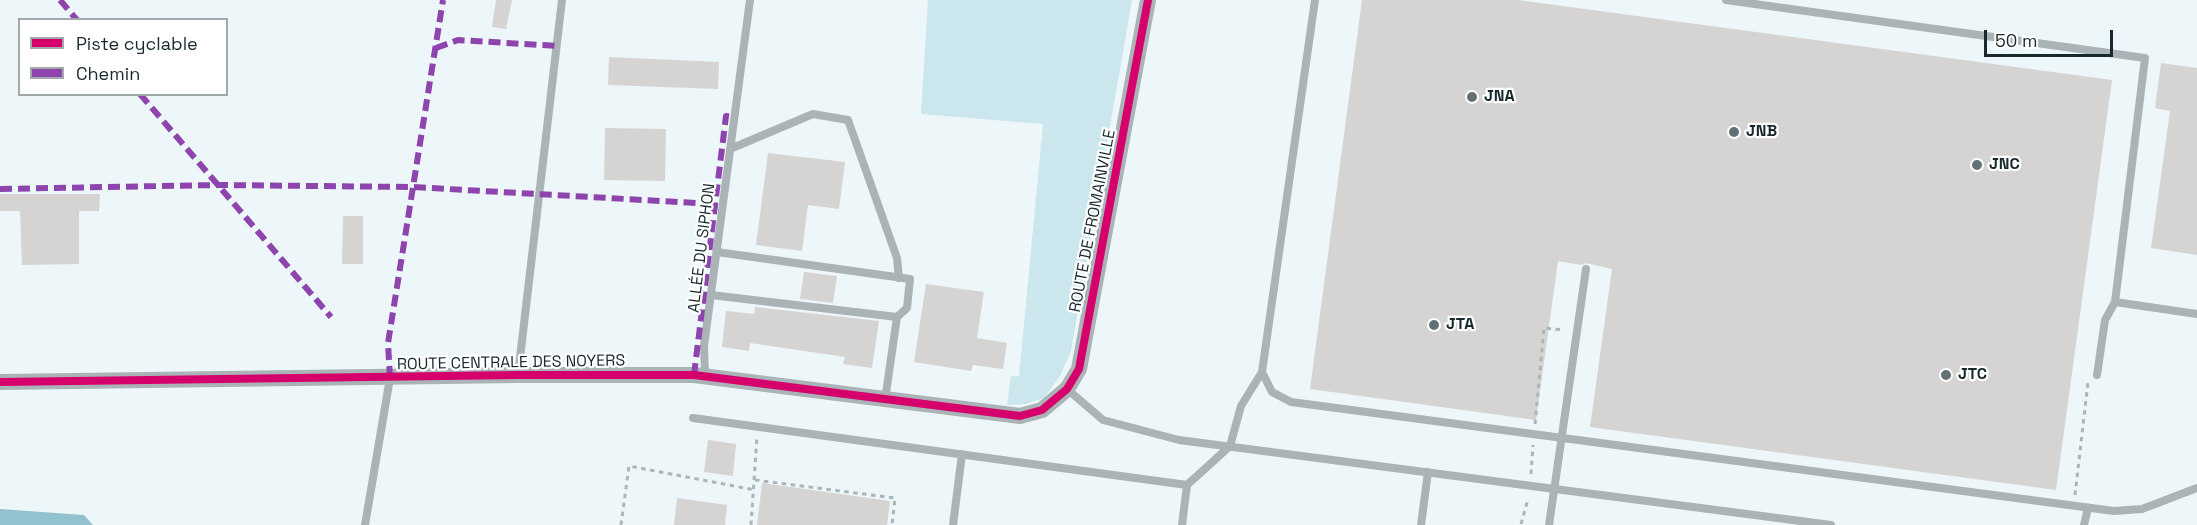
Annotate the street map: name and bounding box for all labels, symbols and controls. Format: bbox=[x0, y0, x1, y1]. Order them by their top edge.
legend bbox=[18, 18, 228, 96]
scale bar bbox=[1987, 18, 2116, 56]
text: 50 m bbox=[1995, 29, 2037, 52]
text: Piste cyclable bbox=[76, 32, 198, 55]
text: Chemin bbox=[76, 62, 140, 85]
place label: JNA bbox=[1484, 87, 1515, 107]
marker: JNA bbox=[1465, 90, 1479, 104]
place label: JNB bbox=[1746, 122, 1777, 142]
marker: JNB bbox=[1727, 125, 1741, 139]
street label: ROUTE DE FROMAINVILLE bbox=[1066, 128, 1120, 314]
place label: JNC bbox=[1989, 155, 2020, 175]
marker: JNC bbox=[1970, 158, 1984, 172]
street label: ALLÉE DU SIPHON bbox=[685, 182, 719, 314]
place label: JTA bbox=[1446, 315, 1474, 335]
marker: JTA bbox=[1427, 318, 1441, 332]
street label: ROUTE CENTRALE DES NOYERS bbox=[397, 351, 625, 375]
place label: JTC bbox=[1958, 365, 1987, 385]
marker: JTC bbox=[1939, 368, 1953, 382]

